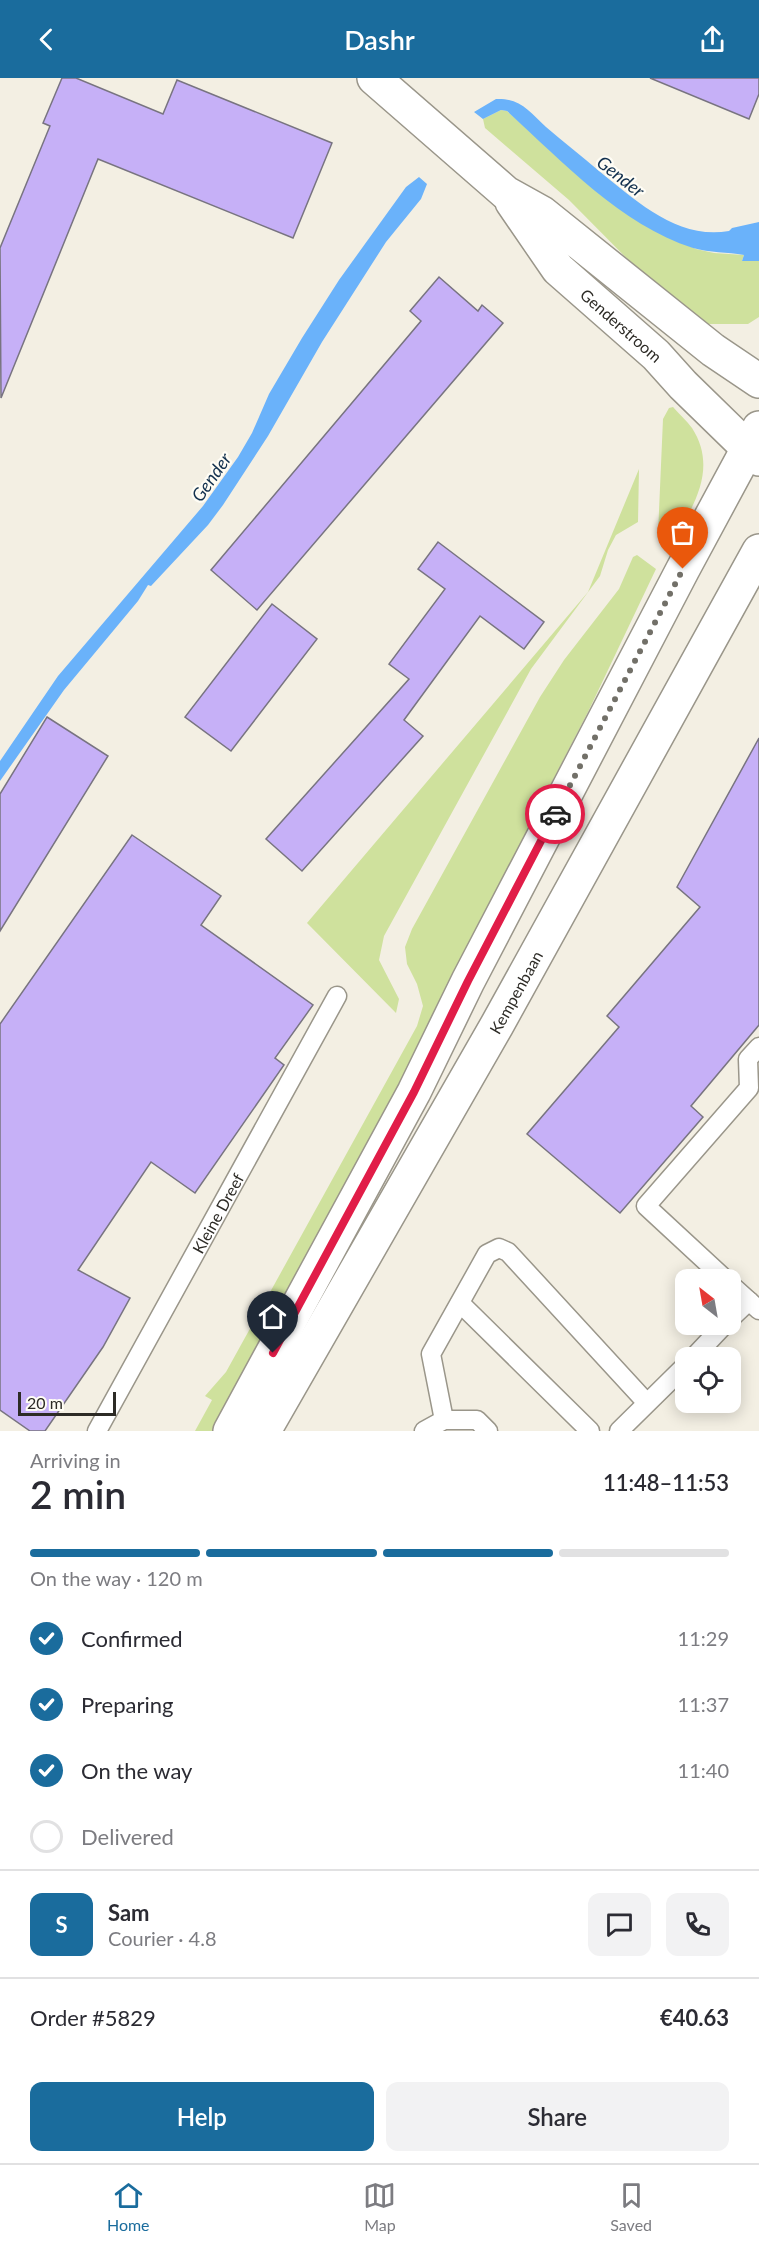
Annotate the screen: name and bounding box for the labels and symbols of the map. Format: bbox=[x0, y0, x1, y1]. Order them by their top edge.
water label: Gender bbox=[593, 151, 650, 202]
street label: Genderstroom bbox=[577, 284, 666, 366]
water label: Gender bbox=[186, 448, 236, 506]
pin bbox=[657, 507, 708, 569]
courier bbox=[525, 784, 585, 844]
street label: Kempenbaan bbox=[485, 947, 546, 1037]
street label: Kleine Dreef bbox=[188, 1169, 247, 1256]
north arrow bbox=[675, 1269, 741, 1335]
pin bbox=[247, 1291, 298, 1353]
scale bar bbox=[18, 1389, 116, 1416]

